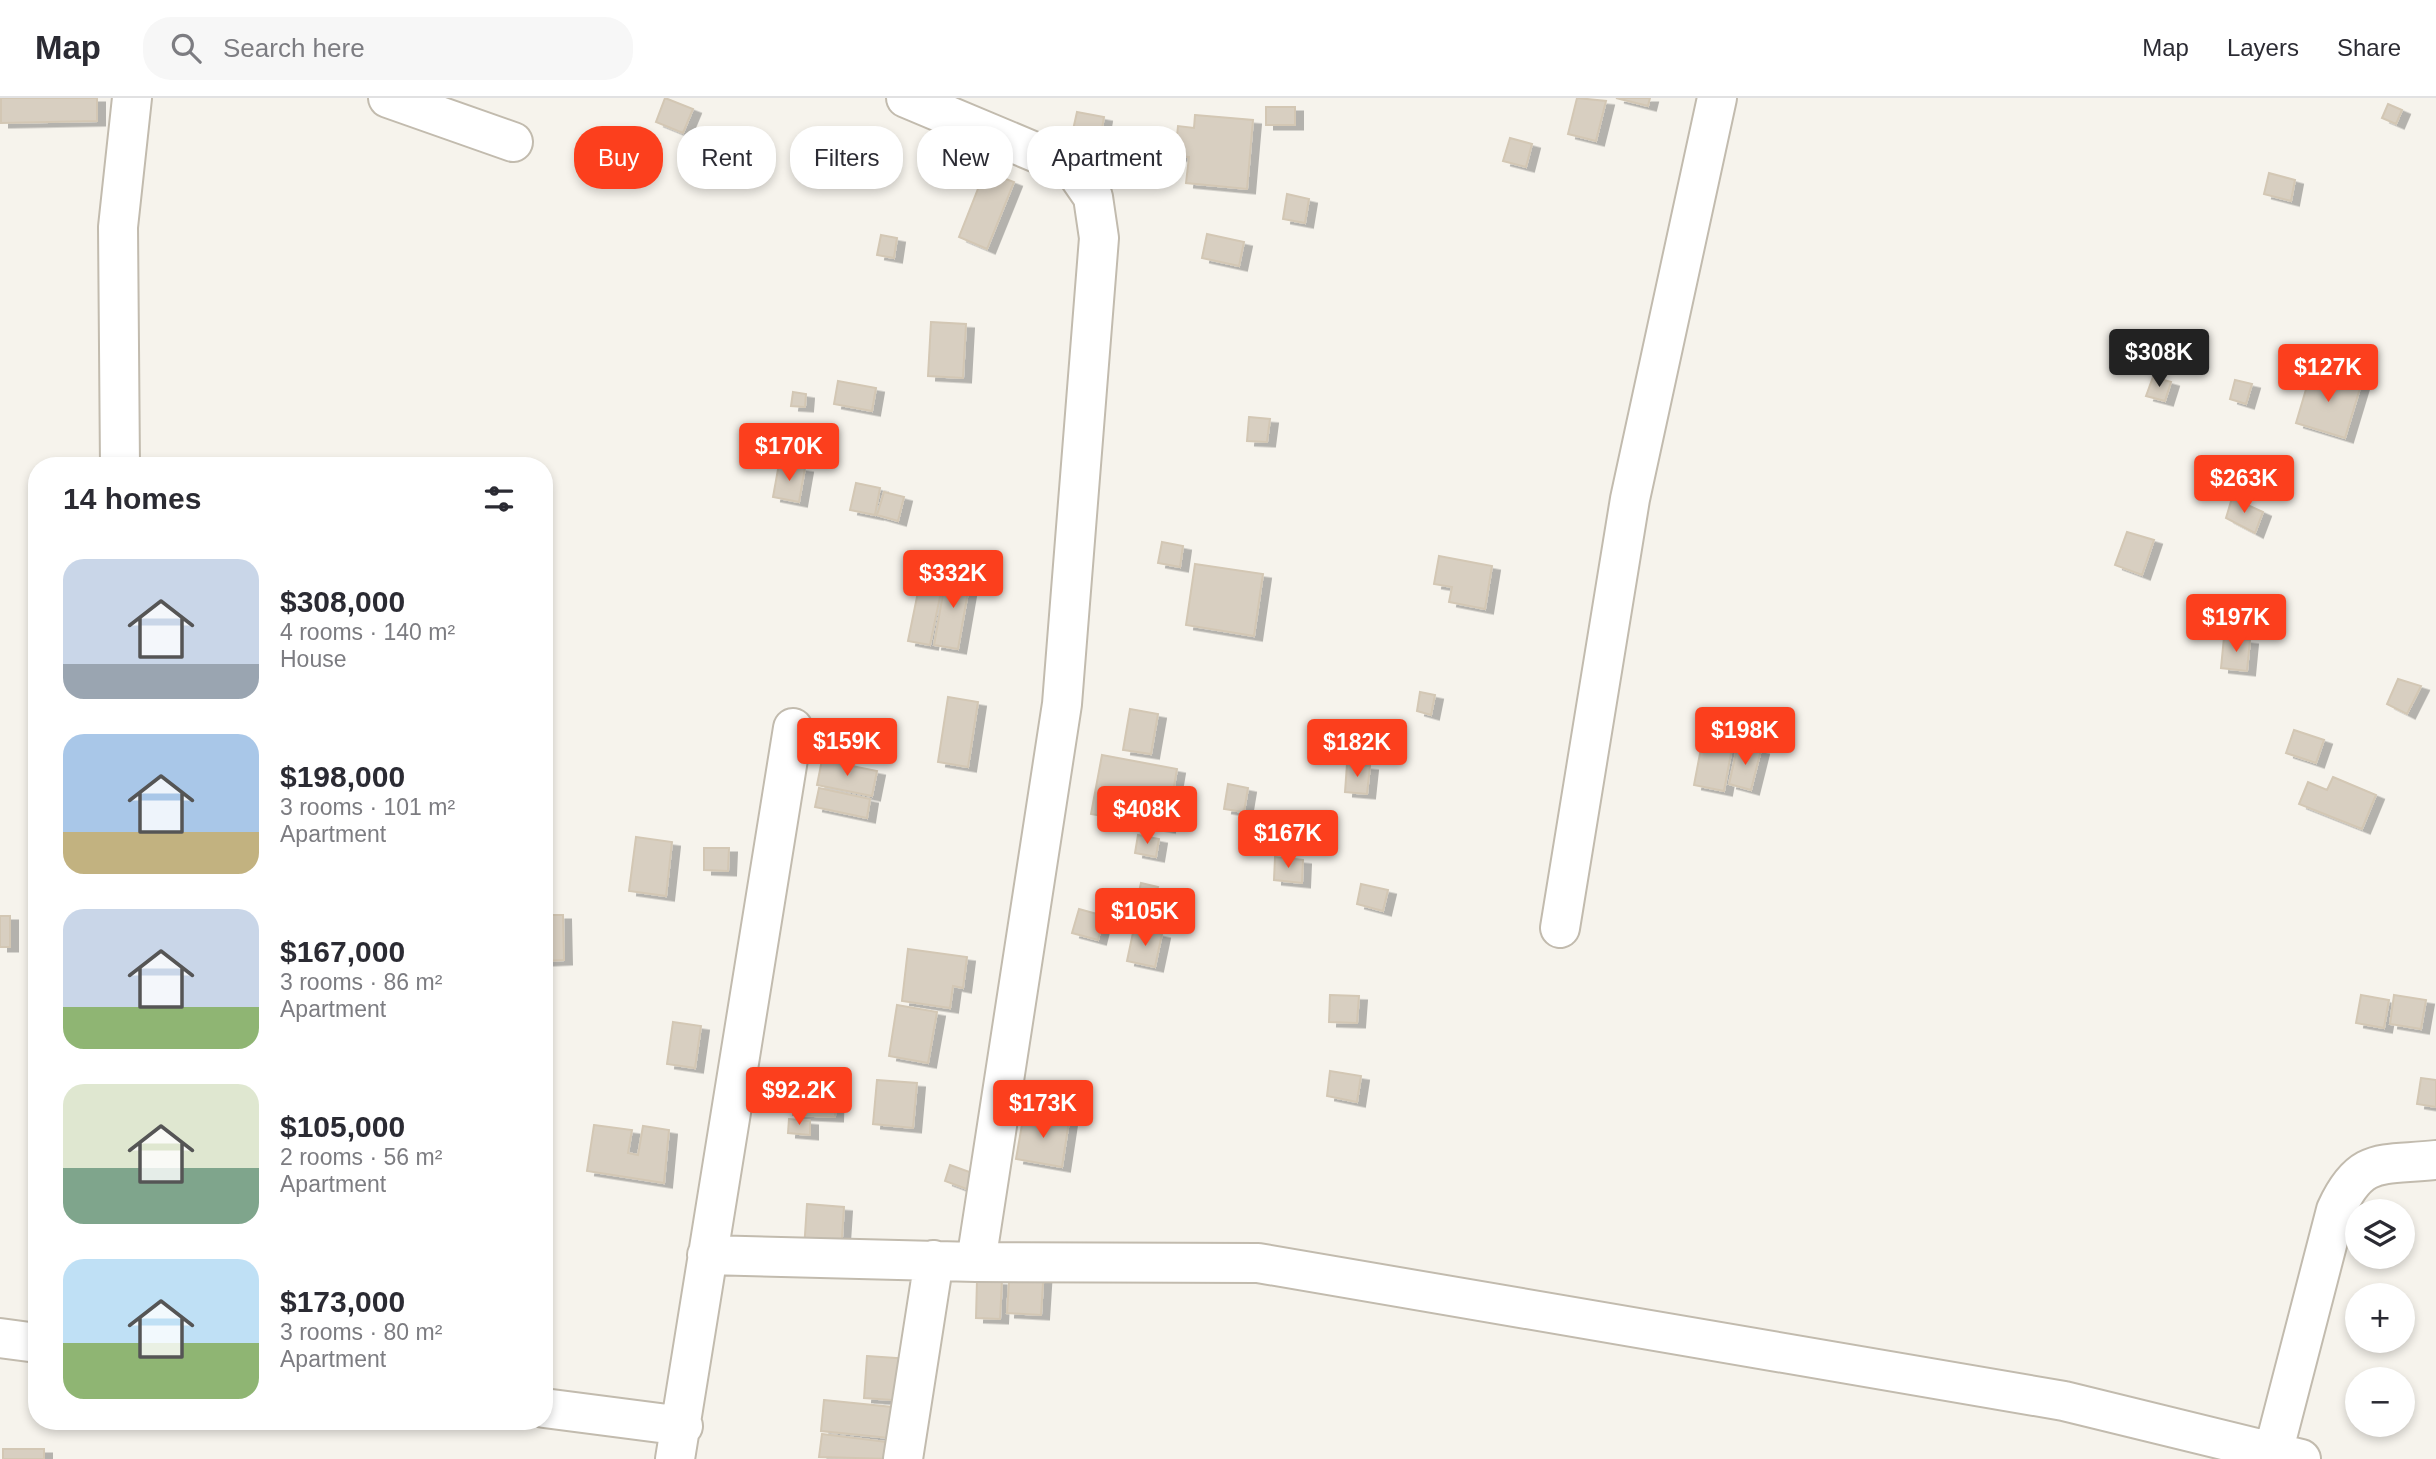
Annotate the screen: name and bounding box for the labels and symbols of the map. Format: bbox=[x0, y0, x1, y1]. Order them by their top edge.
pin: $308K bbox=[2110, 330, 2208, 389]
pin: $127K bbox=[2279, 344, 2377, 404]
pin: $170K bbox=[740, 424, 838, 483]
pin: $263K bbox=[2195, 456, 2293, 515]
pin: $332K bbox=[904, 550, 1002, 610]
pin: $197K bbox=[2187, 594, 2285, 654]
pin: $198K bbox=[1696, 708, 1794, 767]
pin: $159K bbox=[798, 718, 896, 778]
pin: $182K bbox=[1308, 720, 1406, 779]
pin: $408K bbox=[1098, 786, 1196, 846]
pin: $167K bbox=[1239, 810, 1337, 870]
pin: $105K bbox=[1096, 888, 1194, 948]
pin: $92.2K bbox=[742, 1068, 856, 1127]
pin: $173K bbox=[994, 1080, 1092, 1140]

